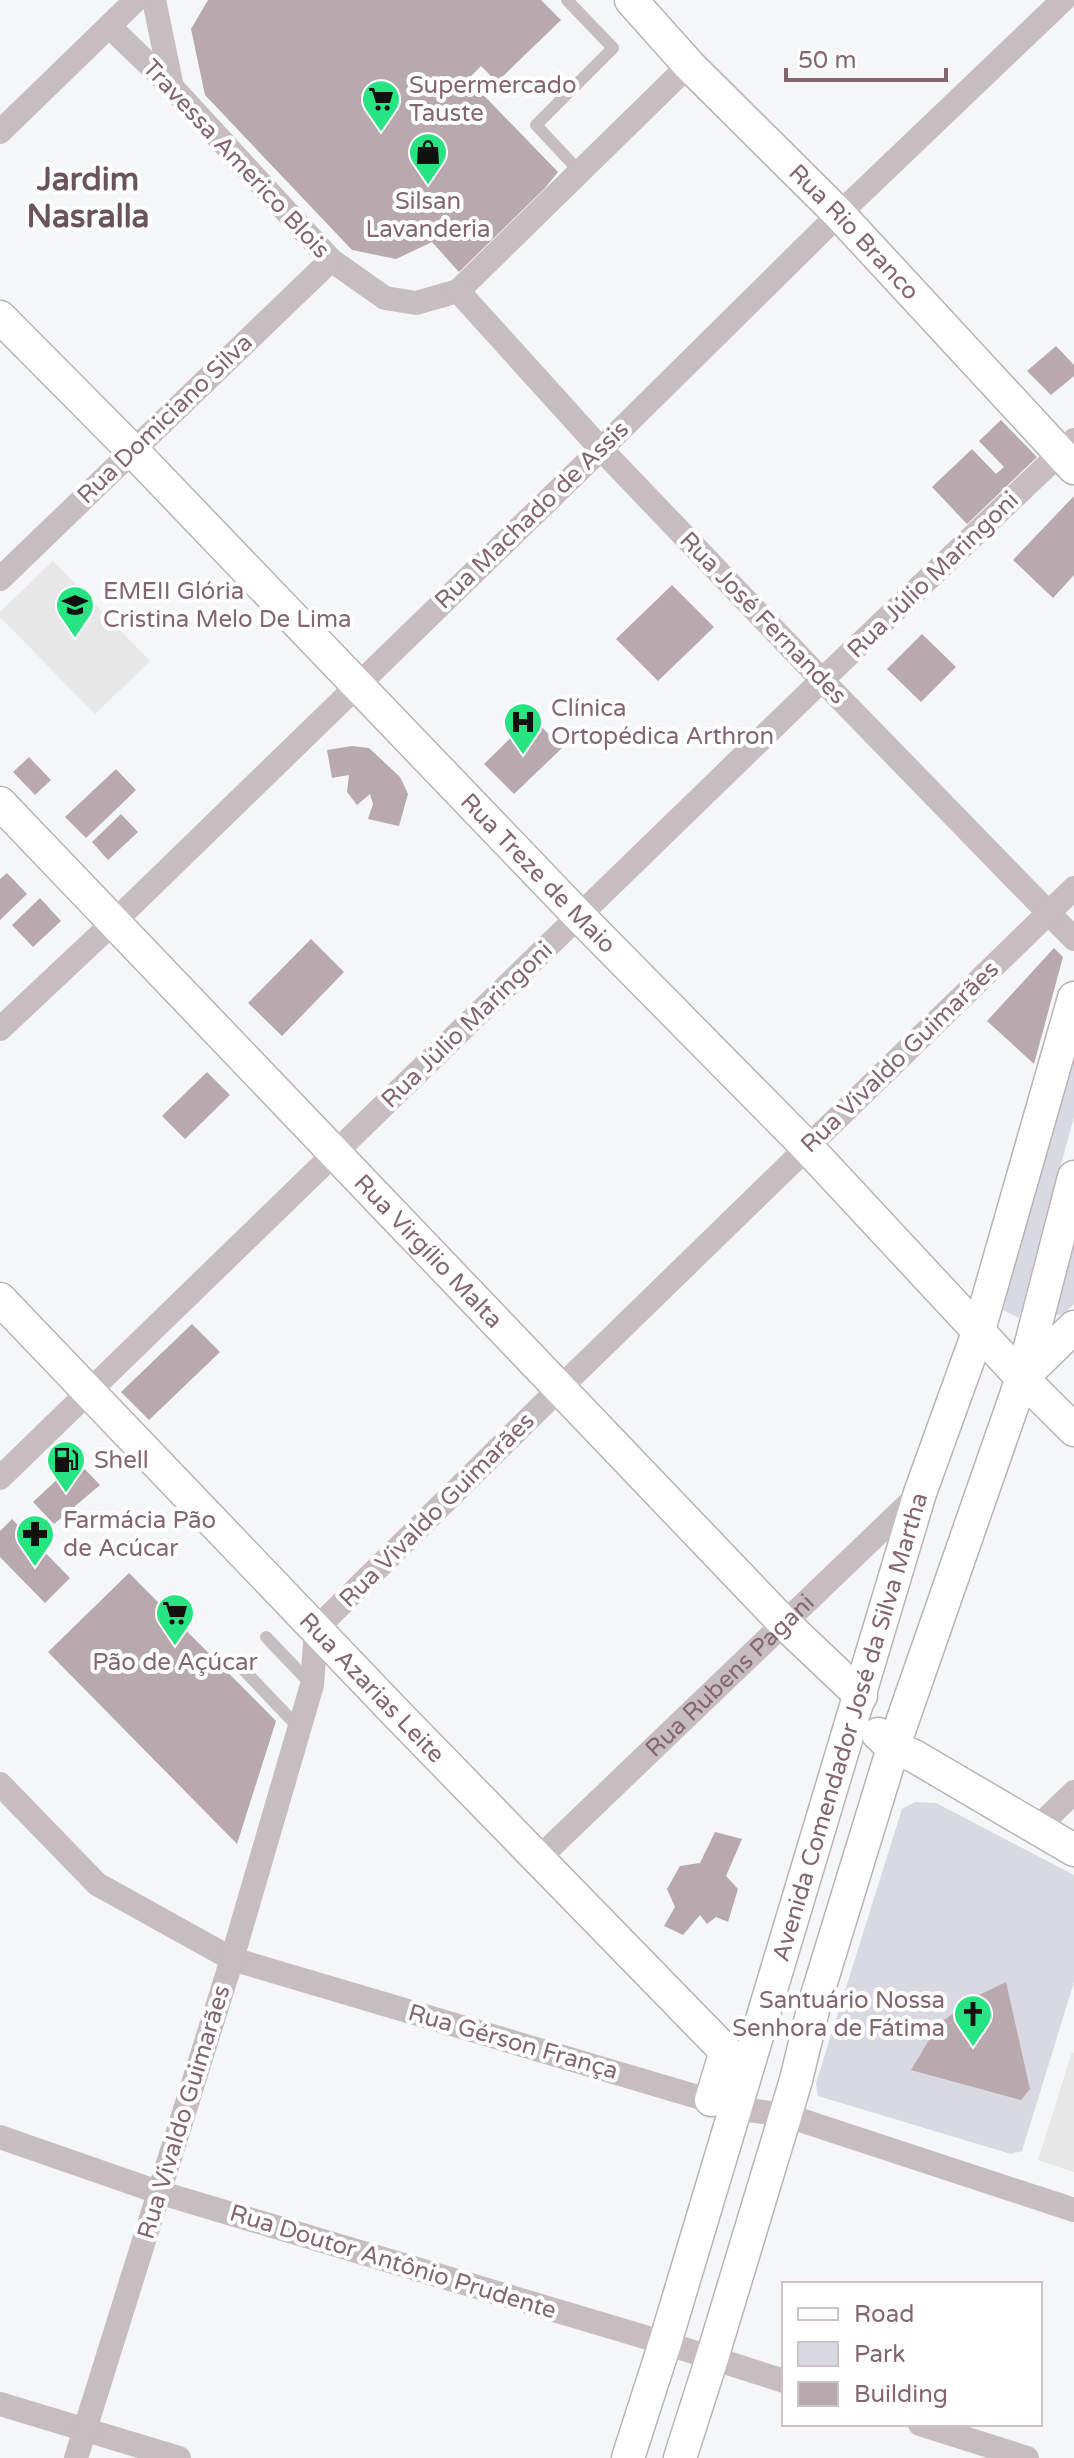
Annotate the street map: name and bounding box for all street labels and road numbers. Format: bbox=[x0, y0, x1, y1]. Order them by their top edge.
street label: Travessa Americo Blois bbox=[136, 54, 336, 264]
street label: Rua Rio Branco bbox=[783, 158, 926, 306]
street label: Rua Domiciano Silva bbox=[72, 328, 258, 510]
street label: Rua Machado de Assis bbox=[429, 415, 635, 615]
street label: Rua Júlio Maringoni bbox=[841, 486, 1025, 664]
street label: Rua José Fernandes bbox=[673, 526, 853, 710]
street label: Rua Treze de Maio bbox=[455, 787, 622, 959]
street label: Rua Júlio Maringoni bbox=[375, 936, 559, 1114]
street label: Rua Vivaldo Guimarães bbox=[795, 955, 1005, 1159]
street label: Rua Virgílio Malta bbox=[348, 1168, 509, 1334]
street label: Rua Vivaldo Guimarães bbox=[333, 1406, 541, 1614]
street label: Avenida Comendador José da Silva Martha bbox=[766, 1489, 934, 1965]
street label: Rua Rubens Pagani bbox=[639, 1588, 820, 1763]
street label: Rua Azarias Leite bbox=[293, 1606, 451, 1769]
street label: Rua Vivaldo Guimarães bbox=[132, 1982, 236, 2242]
street label: Rua Gérson França bbox=[405, 1998, 621, 2086]
street label: Rua Doutor Antônio Prudente bbox=[226, 2198, 560, 2326]

